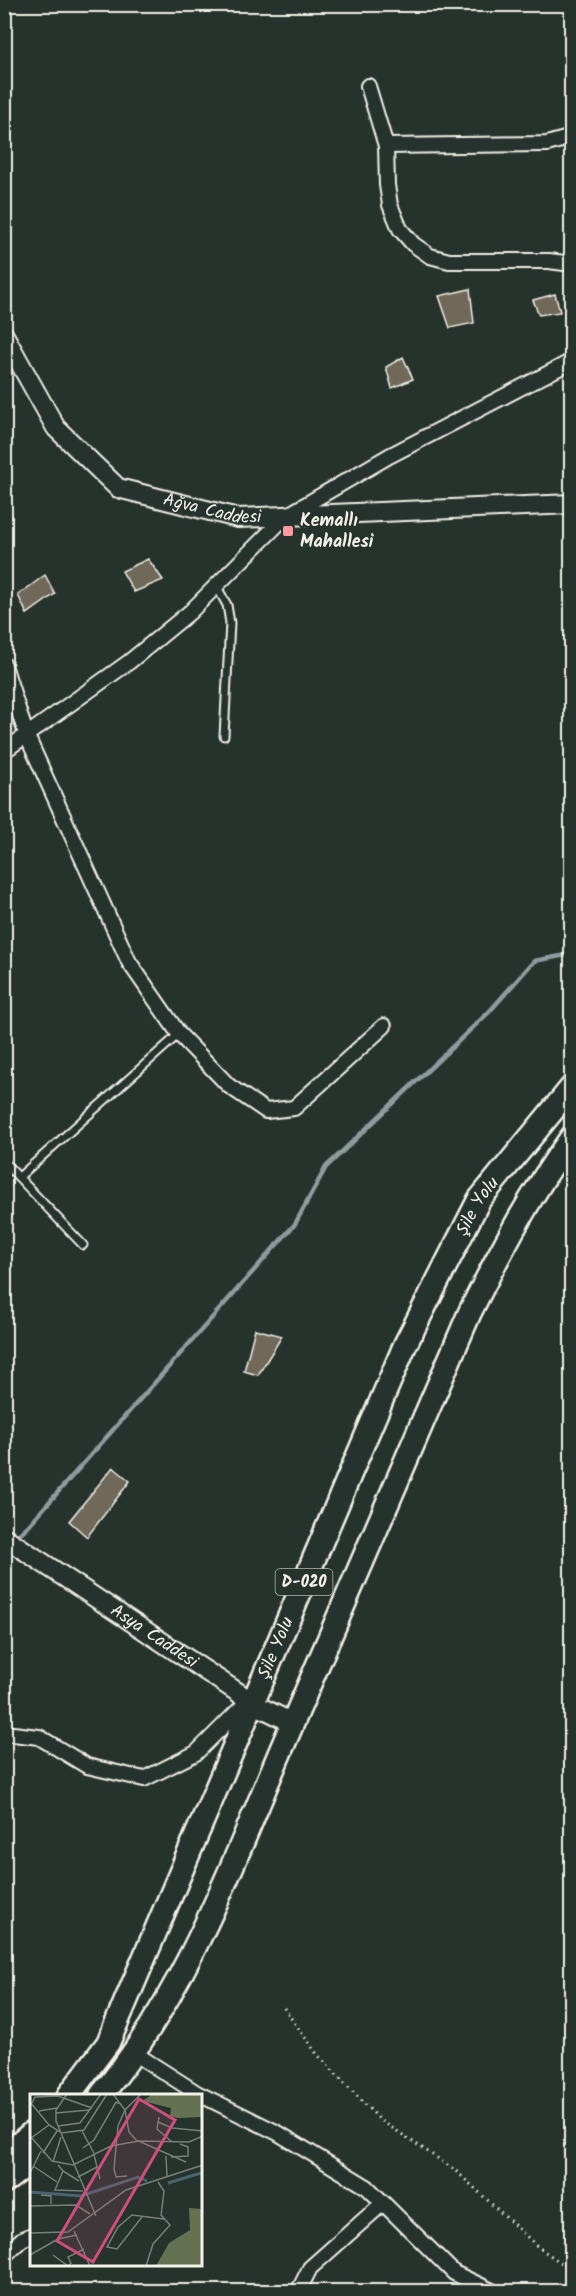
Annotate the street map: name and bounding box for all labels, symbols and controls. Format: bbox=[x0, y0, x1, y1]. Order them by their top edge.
street label: Ağva Caddesi bbox=[160, 485, 263, 533]
place label: Kemallı Mahallesi bbox=[300, 507, 374, 557]
marker: Kemallı Mahallesi bbox=[281, 524, 295, 538]
street label: Şile Yolu bbox=[448, 1170, 507, 1241]
road number: D-020 bbox=[276, 1569, 332, 1595]
street label: Asya Caddesi bbox=[104, 1597, 204, 1677]
street label: Şile Yolu bbox=[250, 1612, 302, 1684]
inset map bbox=[30, 2094, 202, 2266]

